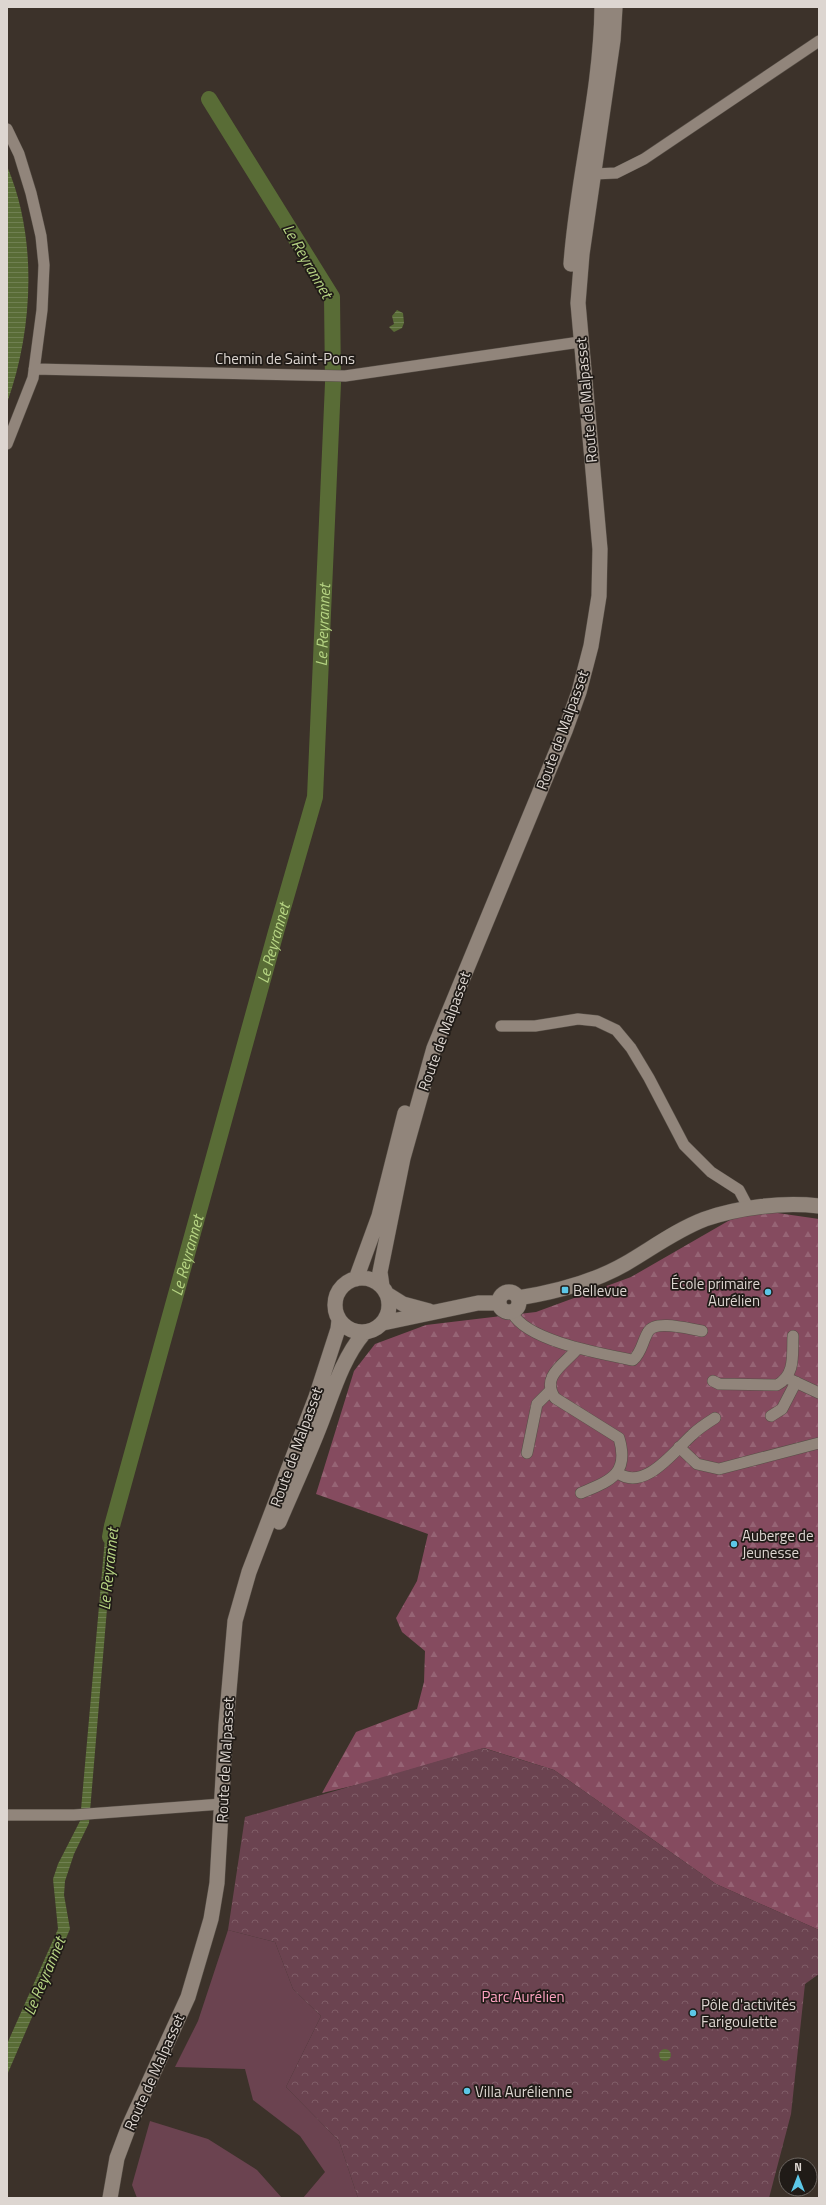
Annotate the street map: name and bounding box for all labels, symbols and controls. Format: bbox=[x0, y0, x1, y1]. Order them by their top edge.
water label: Le Reyrannet bbox=[277, 219, 340, 304]
street label: Route de Malpasset bbox=[569, 336, 603, 464]
street label: Chemin de Saint-Pons bbox=[215, 347, 355, 370]
water label: Le Reyrannet bbox=[309, 581, 336, 667]
street label: Route de Malpasset bbox=[530, 666, 595, 793]
water label: Le Reyrannet bbox=[250, 898, 296, 986]
street label: Route de Malpasset bbox=[412, 967, 477, 1094]
water label: Le Reyrannet bbox=[164, 1211, 210, 1298]
place label: École primaire Aurélien bbox=[671, 1272, 760, 1312]
place label: Bellevue bbox=[573, 1279, 627, 1302]
marker: Bellevue bbox=[560, 1285, 570, 1295]
marker: École primaire Aurélien bbox=[763, 1287, 773, 1297]
street label: Route de Malpasset bbox=[264, 1383, 329, 1510]
place label: Auberge de Jeunesse bbox=[742, 1524, 814, 1564]
water label: Le Reyrannet bbox=[92, 1525, 124, 1611]
marker: Auberge de Jeunesse bbox=[729, 1539, 739, 1549]
street label: Route de Malpasset bbox=[210, 1696, 240, 1823]
water label: Le Reyrannet bbox=[17, 1932, 72, 2019]
park label: Parc Aurélien bbox=[481, 1985, 565, 2008]
place label: Pôle d'activités Farigoulette bbox=[701, 1993, 796, 2033]
marker: Pôle d'activités Farigoulette bbox=[688, 2008, 698, 2018]
street label: Route de Malpasset bbox=[118, 2009, 190, 2134]
place label: Villa Aurélienne bbox=[475, 2080, 572, 2103]
marker: Villa Aurélienne bbox=[462, 2086, 472, 2096]
north arrow bbox=[778, 2157, 818, 2197]
text: N bbox=[794, 2159, 802, 2175]

